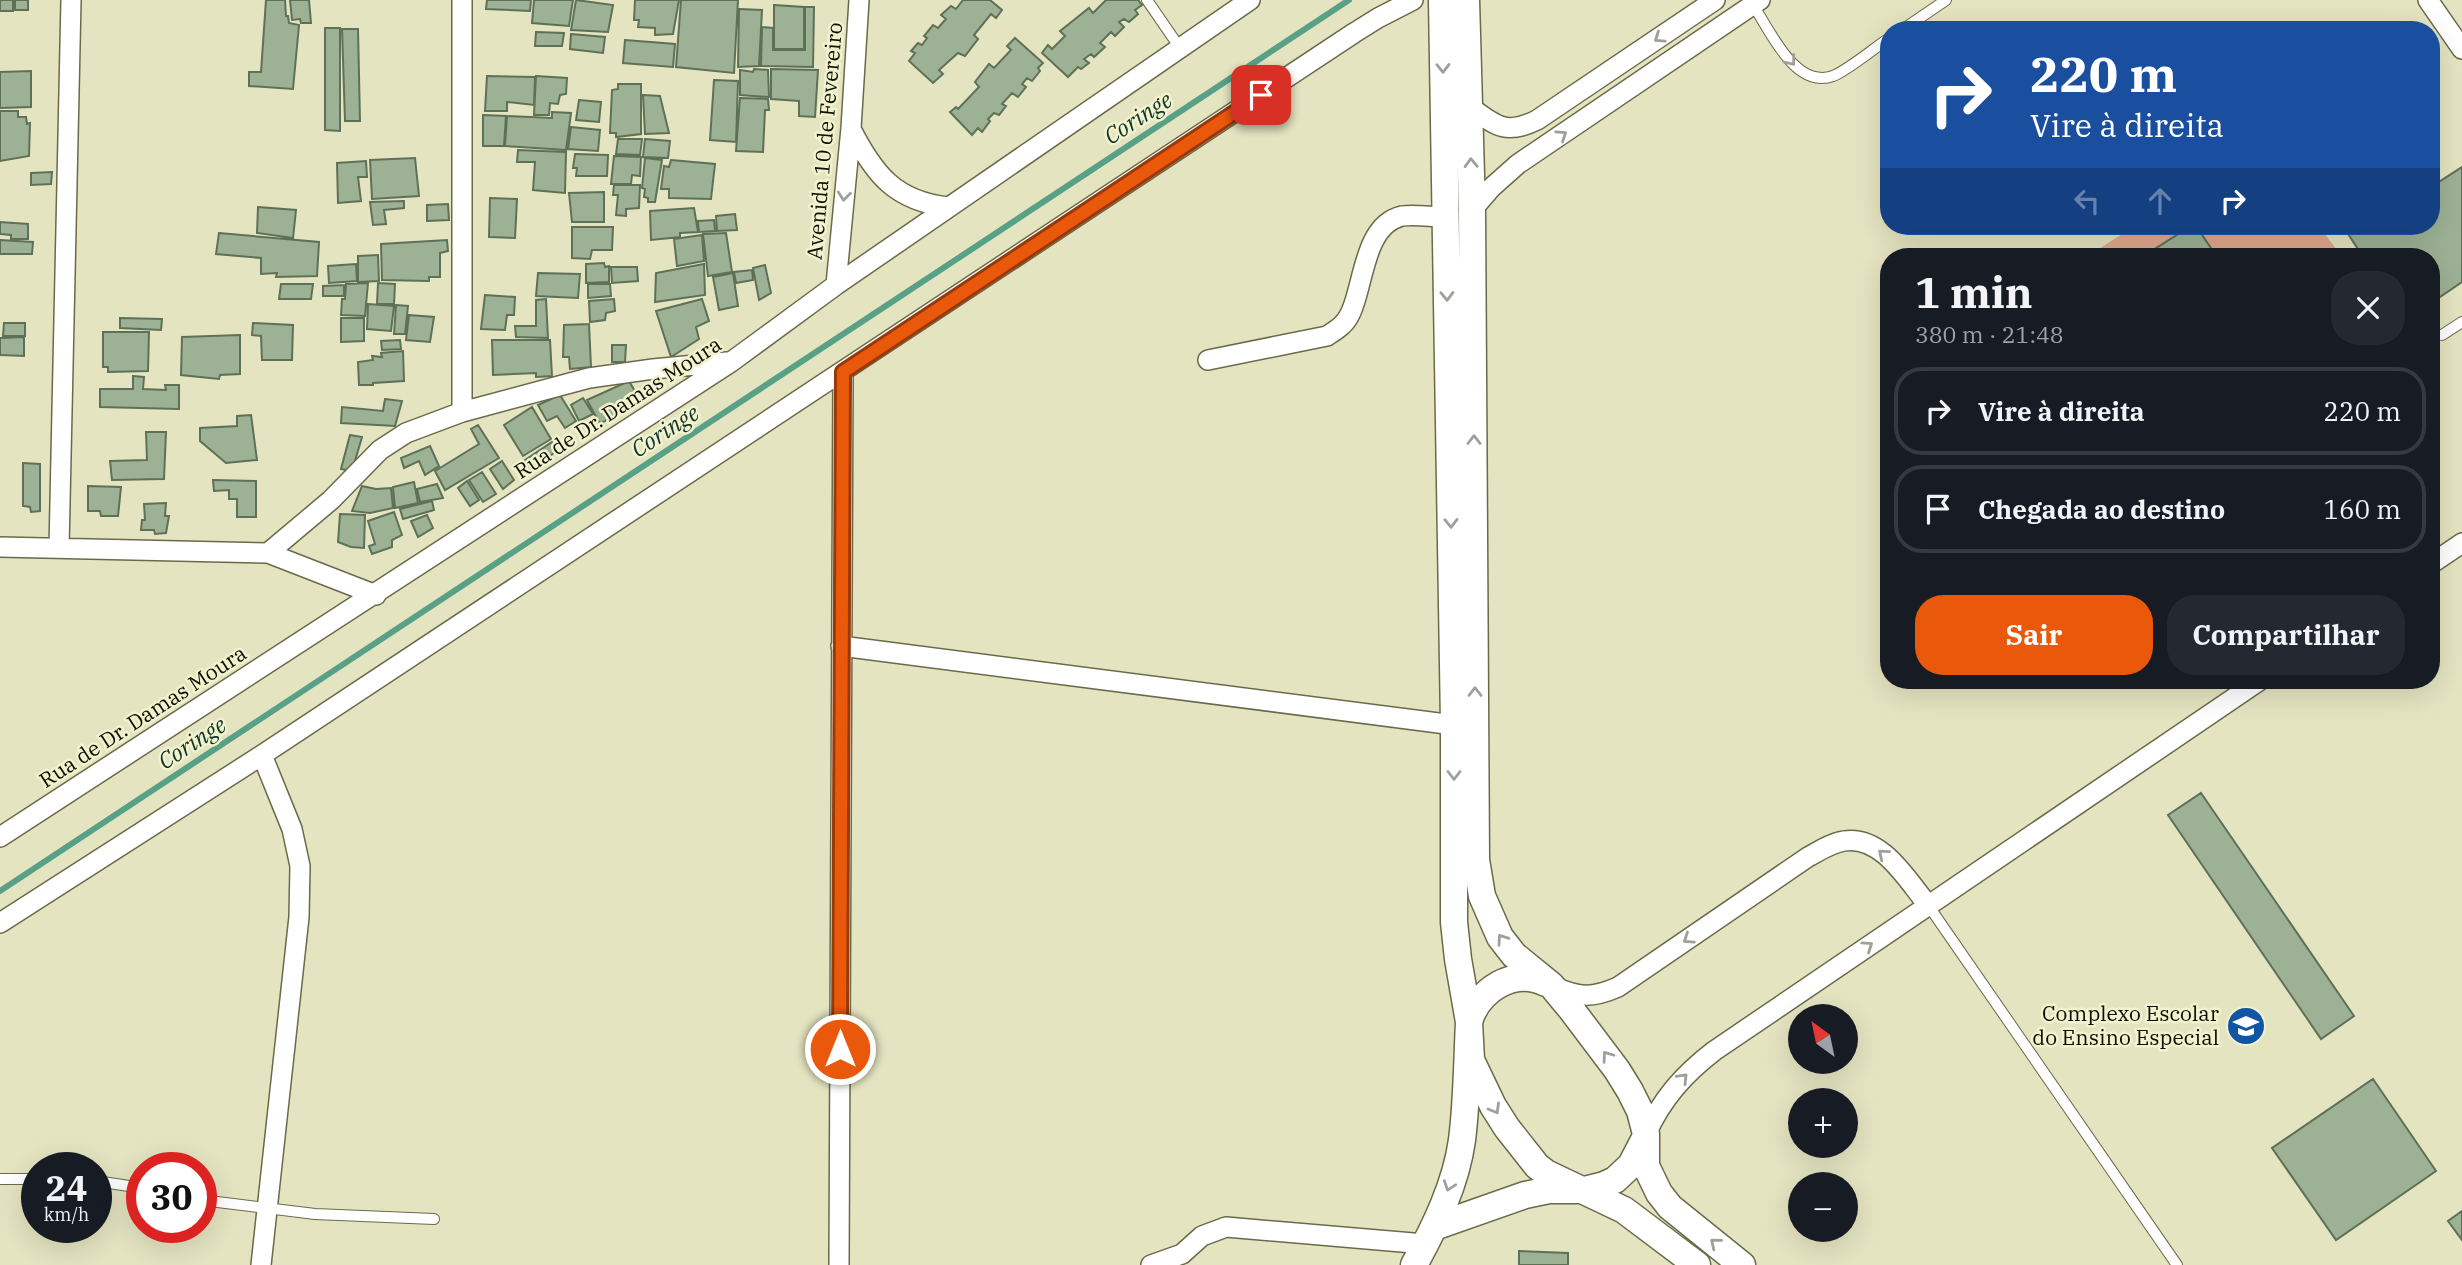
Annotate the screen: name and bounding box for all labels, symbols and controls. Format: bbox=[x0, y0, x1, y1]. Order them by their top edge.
street label: Avenida 10 de Fevereiro bbox=[800, 21, 848, 261]
one-way arrow bbox=[1654, 30, 1667, 42]
text: 220 m bbox=[2030, 42, 2177, 105]
icon: right bbox=[1915, 49, 2006, 140]
one-way arrow bbox=[1783, 54, 1796, 66]
one-way arrow bbox=[1435, 63, 1451, 74]
pin bbox=[1231, 65, 1291, 125]
icon: arrive bbox=[1242, 76, 1280, 114]
water label: Coringe bbox=[1098, 84, 1177, 150]
text: Vire à direita bbox=[2030, 104, 2224, 146]
one-way arrow bbox=[1554, 130, 1567, 143]
one-way arrow bbox=[1463, 158, 1478, 169]
icon: left bbox=[2068, 182, 2106, 220]
icon: ahead bbox=[2141, 182, 2179, 220]
icon: right bbox=[2214, 182, 2252, 220]
one-way arrow bbox=[837, 190, 852, 202]
text: 1 min bbox=[1915, 265, 2033, 320]
button: close bbox=[2331, 271, 2405, 345]
one-way arrow bbox=[1439, 291, 1455, 301]
text: 380 m · 21:48 bbox=[1915, 319, 2064, 349]
street label: Rua de Dr. Damas Moura bbox=[509, 330, 726, 485]
icon: right bbox=[1919, 392, 1957, 430]
text: Vire à direita bbox=[1978, 394, 2145, 428]
text: 220 m bbox=[2323, 394, 2401, 428]
water label: Coringe bbox=[625, 397, 704, 463]
one-way arrow bbox=[1466, 434, 1482, 445]
icon: arrive bbox=[1919, 490, 1957, 528]
text: Chegada ao destino bbox=[1978, 492, 2225, 526]
text: 160 m bbox=[2323, 492, 2401, 526]
one-way arrow bbox=[1443, 518, 1459, 529]
button: Sair bbox=[1915, 595, 2153, 675]
button: Compartilhar bbox=[2167, 595, 2405, 675]
street label: Rua de Dr. Damas Moura bbox=[34, 639, 251, 794]
one-way arrow bbox=[1467, 686, 1483, 697]
water label: Coringe bbox=[152, 709, 231, 775]
one-way arrow bbox=[1446, 770, 1462, 781]
one-way arrow bbox=[1878, 850, 1891, 862]
one-way arrow bbox=[1683, 931, 1696, 943]
one-way arrow bbox=[1498, 934, 1510, 947]
one-way arrow bbox=[1860, 942, 1873, 954]
place label: Complexo Escolar do Ensino Especial bbox=[2032, 999, 2220, 1051]
north arrow bbox=[1788, 1004, 1858, 1074]
map controls bbox=[1788, 1004, 1858, 1242]
school or university icon: Complexo Escolar do Ensino Especial bbox=[2225, 1005, 2267, 1047]
position arrow bbox=[803, 1012, 877, 1086]
one-way arrow bbox=[1603, 1051, 1616, 1064]
one-way arrow bbox=[1675, 1073, 1688, 1086]
button: + bbox=[1788, 1088, 1858, 1158]
one-way arrow bbox=[1487, 1101, 1500, 1114]
speed limit sign: 30 bbox=[126, 1152, 217, 1243]
text: 24 bbox=[45, 1165, 88, 1211]
button: − bbox=[1788, 1172, 1858, 1242]
one-way arrow bbox=[1443, 1179, 1457, 1192]
text: km/h bbox=[44, 1203, 89, 1226]
one-way arrow bbox=[1710, 1239, 1723, 1252]

